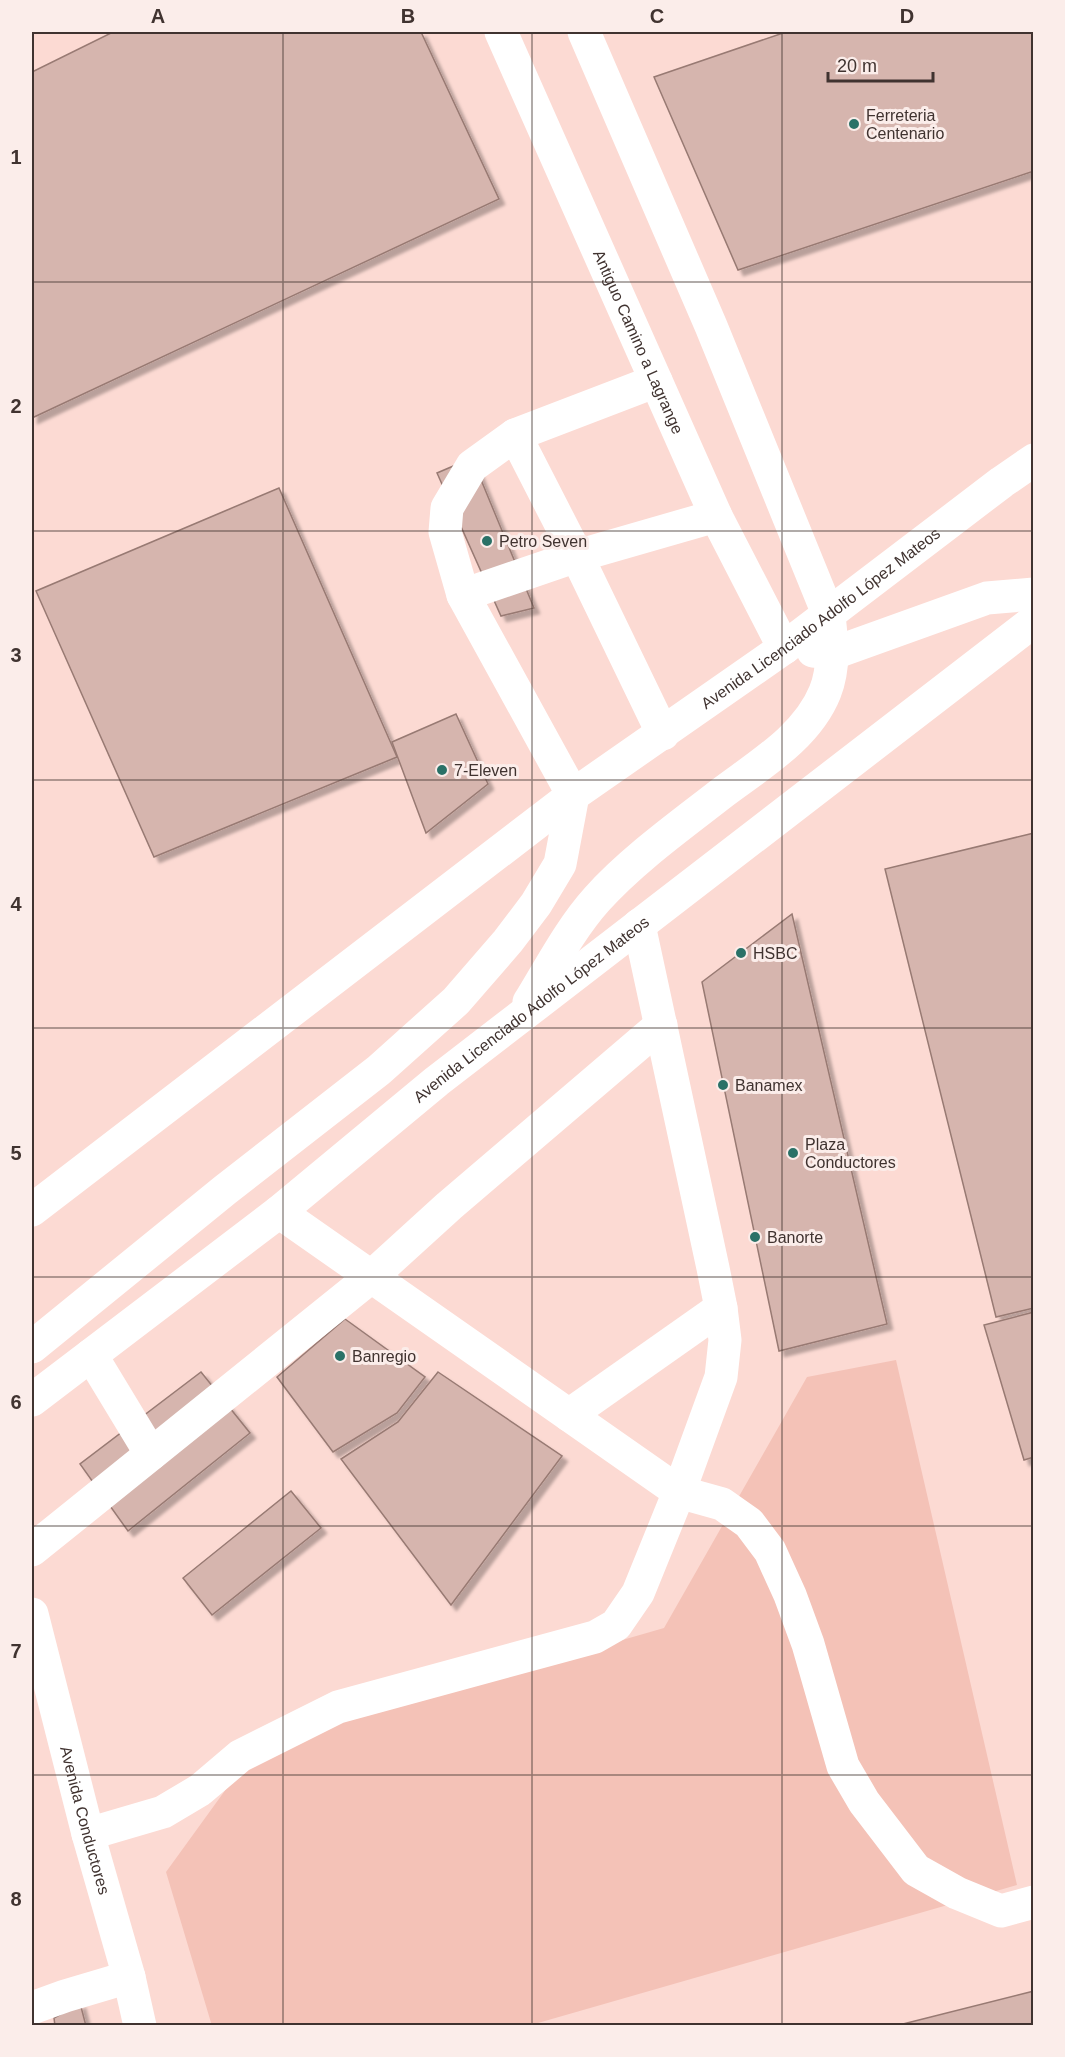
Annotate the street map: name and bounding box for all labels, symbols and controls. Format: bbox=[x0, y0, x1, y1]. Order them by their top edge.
text: A bbox=[151, 5, 165, 27]
text: B bbox=[401, 5, 415, 27]
text: C bbox=[650, 5, 664, 27]
text: D bbox=[900, 5, 914, 27]
scale bar bbox=[828, 45, 933, 83]
text: 20 m bbox=[837, 56, 877, 76]
place label: Ferreteria Centenario bbox=[866, 107, 944, 142]
marker: Ferreteria Centenario bbox=[847, 117, 861, 131]
text: 1 bbox=[10, 146, 22, 168]
street label: Antiguo Camino a Lagrange bbox=[590, 247, 686, 437]
text: 2 bbox=[10, 395, 22, 417]
street label: Avenida Licenciado Adolfo López Mateos bbox=[698, 525, 943, 712]
place label: Petro Seven bbox=[499, 533, 587, 550]
marker: Petro Seven bbox=[480, 534, 494, 548]
text: 3 bbox=[10, 644, 22, 666]
place label: 7-Eleven bbox=[454, 762, 517, 779]
marker: 7-Eleven bbox=[435, 763, 449, 777]
text: 4 bbox=[10, 893, 22, 915]
street label: Avenida Licenciado Adolfo López Mateos bbox=[410, 913, 652, 1106]
place label: HSBC bbox=[753, 945, 797, 962]
marker: HSBC bbox=[734, 946, 748, 960]
place label: Banamex bbox=[735, 1077, 803, 1094]
marker: Banamex bbox=[716, 1078, 730, 1092]
place label: Plaza Conductores bbox=[805, 1136, 896, 1171]
text: 5 bbox=[10, 1142, 22, 1164]
marker: Plaza Conductores bbox=[786, 1146, 800, 1160]
place label: Banorte bbox=[767, 1229, 823, 1246]
marker: Banorte bbox=[748, 1230, 762, 1244]
place label: Banregio bbox=[352, 1348, 416, 1365]
marker: Banregio bbox=[333, 1349, 347, 1363]
text: 6 bbox=[10, 1391, 22, 1413]
text: 7 bbox=[10, 1640, 22, 1662]
street label: Avenida Conductores bbox=[57, 1744, 113, 1896]
text: 8 bbox=[10, 1888, 22, 1910]

